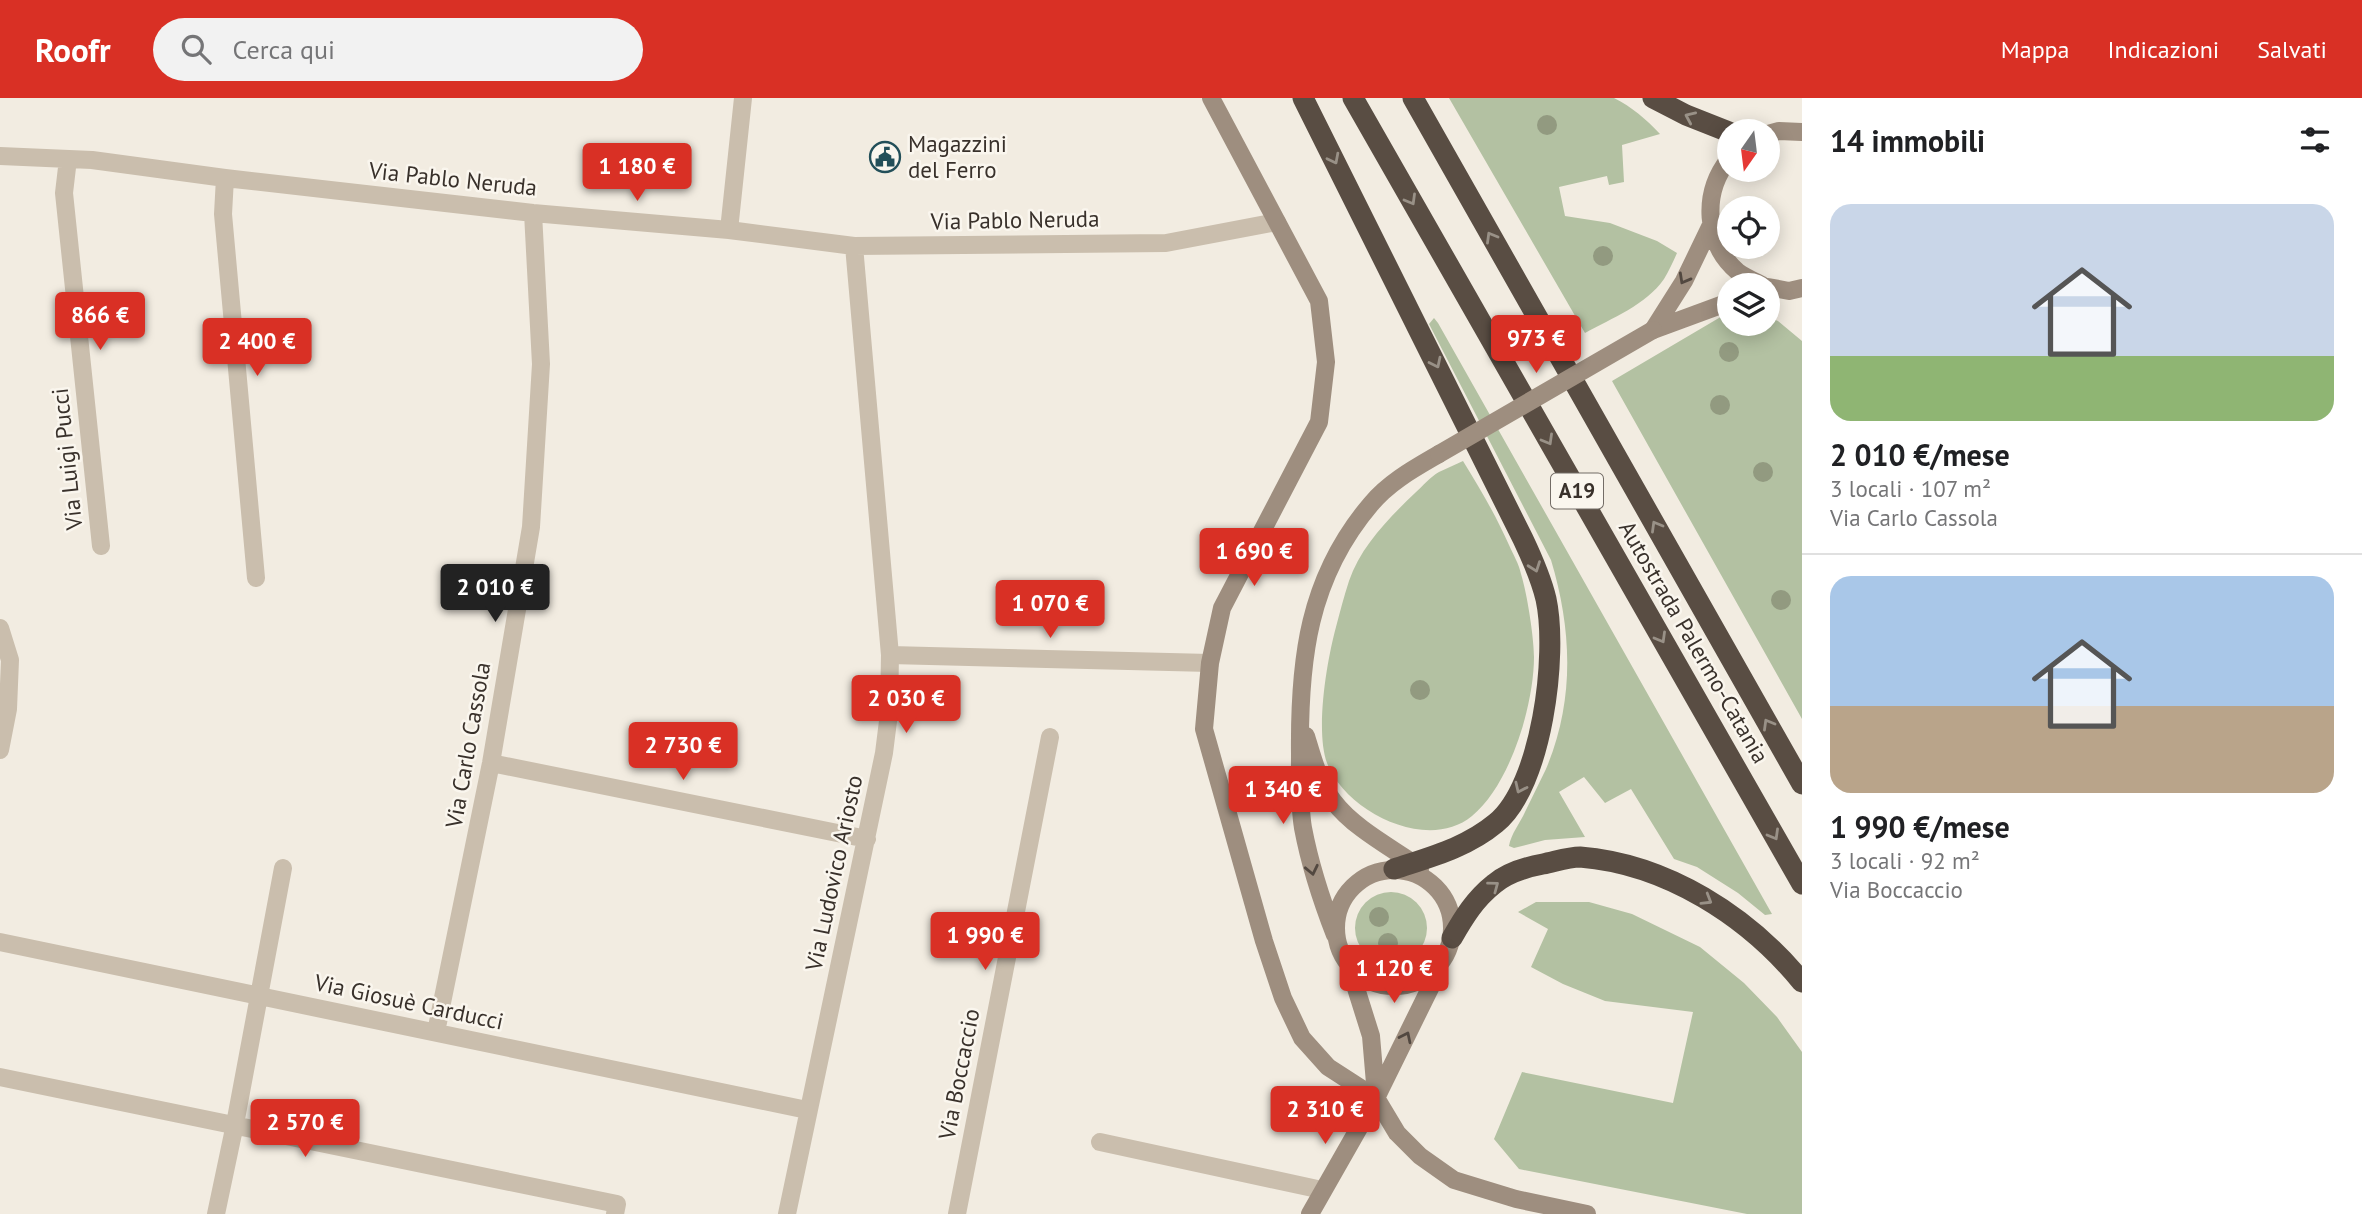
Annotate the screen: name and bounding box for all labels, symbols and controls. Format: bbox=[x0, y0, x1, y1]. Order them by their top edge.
search box bbox=[153, 18, 643, 81]
text: Roofr bbox=[35, 28, 111, 71]
icon: search bbox=[177, 30, 215, 68]
text: Cerca qui bbox=[233, 33, 335, 66]
text: Mappa bbox=[2001, 34, 2070, 65]
text: Indicazioni bbox=[2108, 34, 2219, 65]
text: Salvati bbox=[2257, 34, 2327, 65]
one-way arrow bbox=[1685, 111, 1697, 125]
north arrow bbox=[1717, 119, 1780, 182]
map controls bbox=[1717, 119, 1780, 336]
text: 14 immobili bbox=[1830, 121, 1985, 160]
icon: filters bbox=[2296, 121, 2334, 159]
place label: Magazzini del Ferro bbox=[908, 129, 1007, 184]
public building icon: Magazzini del Ferro bbox=[868, 140, 902, 174]
pin: 1 180 € bbox=[572, 144, 702, 203]
text: 1 180 € bbox=[599, 151, 675, 180]
one-way arrow bbox=[1326, 152, 1340, 164]
street label: Via Pablo Neruda bbox=[366, 155, 539, 202]
one-way arrow bbox=[1403, 193, 1416, 205]
button: locate bbox=[1717, 196, 1780, 259]
street label: Via Pablo Neruda bbox=[929, 204, 1100, 235]
one-way arrow bbox=[1487, 232, 1500, 245]
icon: home bbox=[2019, 249, 2145, 375]
one-way arrow bbox=[1679, 272, 1692, 284]
button: layers bbox=[1717, 273, 1780, 336]
pin: 866 € bbox=[51, 292, 149, 352]
text: 866 € bbox=[71, 300, 129, 329]
pin: 973 € bbox=[1487, 316, 1585, 375]
pin: 2 400 € bbox=[192, 318, 322, 378]
text: 973 € bbox=[1507, 323, 1565, 352]
text: 2 400 € bbox=[219, 326, 295, 355]
one-way arrow bbox=[1427, 356, 1441, 368]
street label: Via Luigi Pucci bbox=[45, 387, 88, 532]
one-way arrow bbox=[1540, 433, 1553, 446]
text: 2 010 €/mese bbox=[1830, 435, 2010, 474]
road number: A19 bbox=[1551, 474, 1603, 508]
text: 3 locali · 107 m² bbox=[1830, 474, 1991, 503]
text: Via Carlo Cassola bbox=[1830, 503, 1998, 532]
street label: Autostrada Palermo-Catania bbox=[1613, 515, 1776, 768]
one-way arrow bbox=[1651, 521, 1664, 534]
pin: 1 690 € bbox=[1189, 528, 1319, 588]
text: 1 690 € bbox=[1216, 536, 1292, 565]
one-way arrow bbox=[1527, 561, 1541, 573]
pin: 2 010 € bbox=[430, 564, 560, 624]
text: 2 010 € bbox=[457, 572, 533, 601]
pin: 1 070 € bbox=[985, 580, 1115, 640]
text: 1 070 € bbox=[1012, 588, 1088, 617]
icon: home bbox=[2019, 621, 2145, 747]
one-way arrow bbox=[1653, 630, 1666, 643]
street label: Via Carlo Cassola bbox=[438, 660, 496, 831]
pin: 2 030 € bbox=[841, 676, 971, 735]
text: 2 030 € bbox=[868, 683, 944, 712]
one-way arrow bbox=[1763, 719, 1776, 732]
pin: 2 730 € bbox=[618, 722, 748, 782]
text: 2 730 € bbox=[645, 730, 721, 759]
pin: 1 340 € bbox=[1218, 766, 1348, 826]
street label: Via Ludovico Ariosto bbox=[798, 772, 868, 974]
text: 1 340 € bbox=[1245, 774, 1321, 803]
one-way arrow bbox=[1514, 781, 1528, 793]
text: 1 990 €/mese bbox=[1830, 807, 2010, 846]
one-way arrow bbox=[1766, 828, 1779, 840]
text: 3 locali · 92 m² bbox=[1830, 846, 1980, 875]
one-way arrow bbox=[1304, 864, 1319, 876]
text: Via Boccaccio bbox=[1830, 875, 1963, 904]
one-way arrow bbox=[1486, 881, 1498, 894]
one-way arrow bbox=[1699, 892, 1712, 905]
pin: 1 990 € bbox=[920, 912, 1050, 972]
text: 1 990 € bbox=[947, 920, 1023, 949]
pin: 1 120 € bbox=[1329, 946, 1459, 1005]
text: 1 120 € bbox=[1356, 953, 1432, 982]
street label: Via Giosuè Carducci bbox=[311, 967, 506, 1036]
street label: Via Boccaccio bbox=[931, 1006, 985, 1143]
one-way arrow bbox=[1397, 1032, 1411, 1044]
pin: 2 310 € bbox=[1260, 1086, 1390, 1146]
text: 2 310 € bbox=[1287, 1094, 1363, 1123]
pin: 2 570 € bbox=[240, 1100, 370, 1159]
text: 2 570 € bbox=[267, 1107, 343, 1136]

